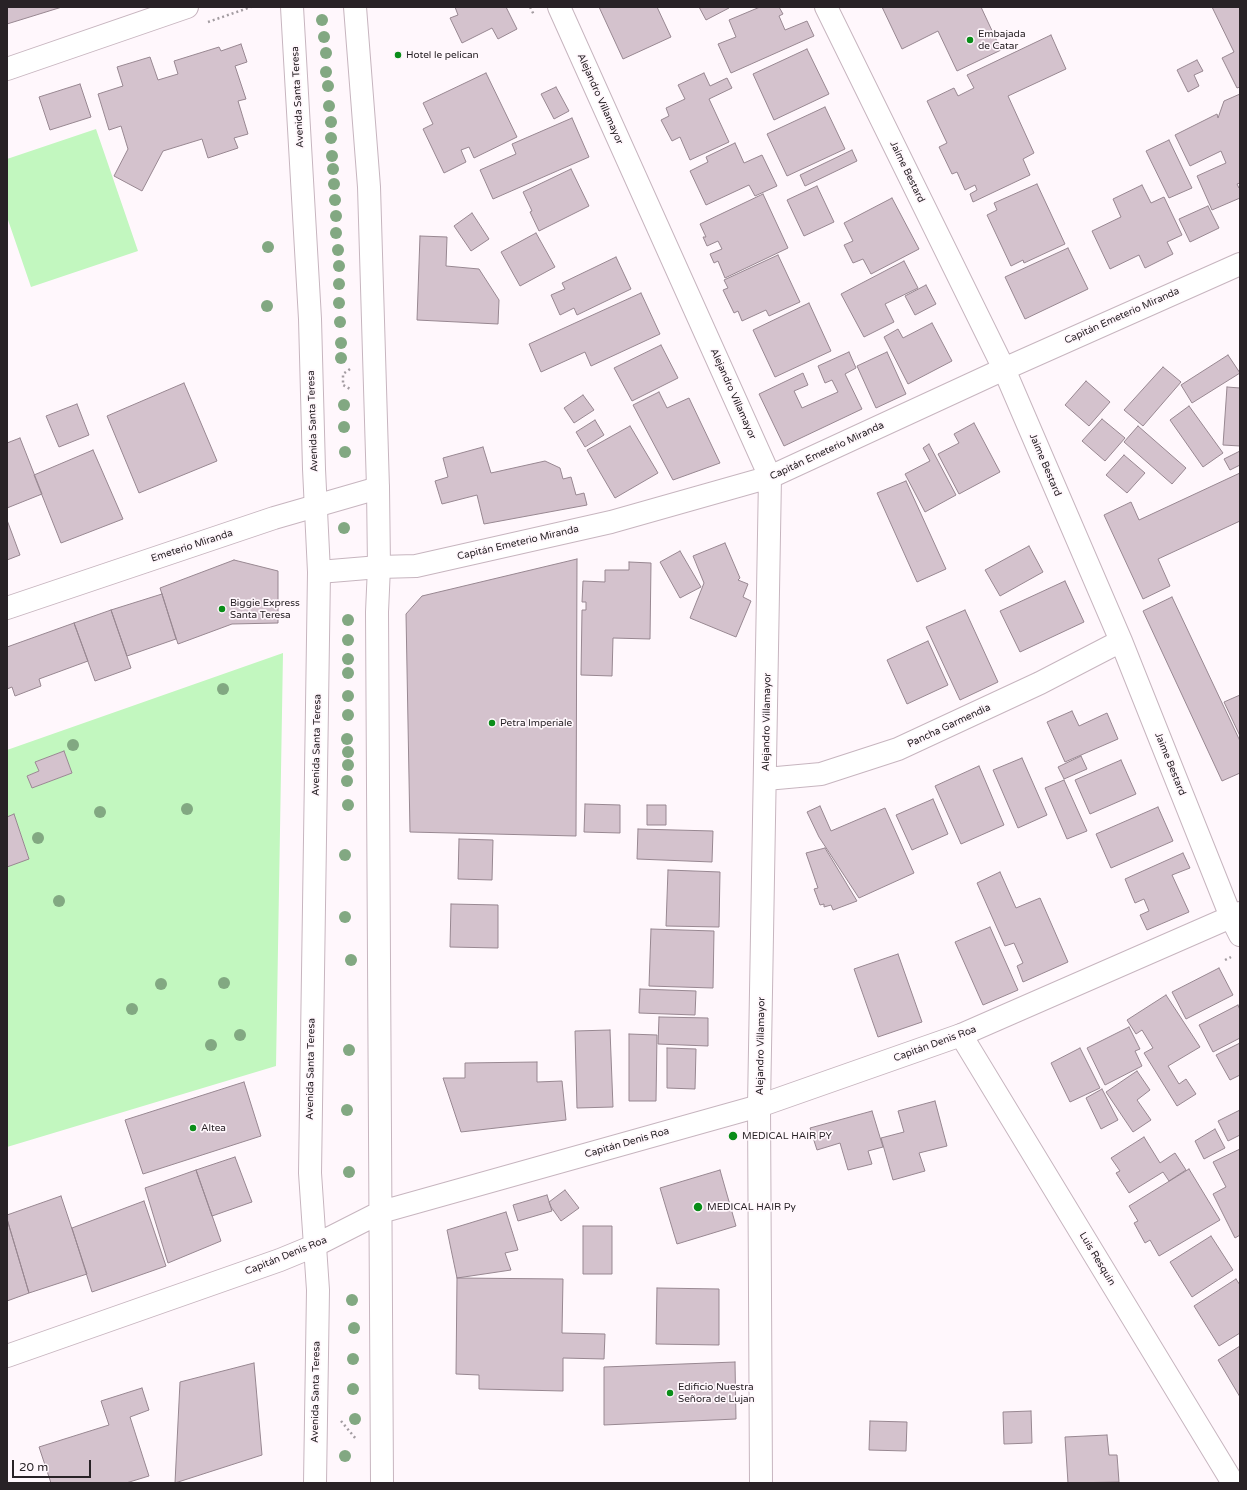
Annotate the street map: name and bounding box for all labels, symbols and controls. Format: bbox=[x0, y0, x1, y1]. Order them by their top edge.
place label: Embajada de Catar bbox=[978, 28, 1026, 52]
marker: Embajada de Catar bbox=[965, 35, 975, 45]
street label: Avenida Santa Teresa bbox=[289, 46, 307, 148]
place label: Hotel le pelican bbox=[406, 49, 479, 61]
marker: Hotel le pelican bbox=[393, 50, 403, 60]
street label: Alejandro Villamayor bbox=[575, 52, 625, 146]
street label: Jaime Bestard bbox=[887, 139, 927, 205]
street label: Capitán Emeterio Miranda bbox=[1063, 285, 1181, 347]
street label: Alejandro Villamayor bbox=[708, 347, 758, 441]
street label: Avenida Santa Teresa bbox=[305, 370, 321, 472]
street label: Capitán Emeterio Miranda bbox=[768, 419, 886, 483]
street label: Jaime Bestard bbox=[1026, 432, 1064, 498]
street label: Capitán Emeterio Miranda bbox=[456, 523, 580, 563]
street label: Emeterio Miranda bbox=[150, 527, 234, 565]
place label: Biggie Express Santa Teresa bbox=[230, 597, 300, 620]
marker: Biggie Express Santa Teresa bbox=[217, 604, 227, 614]
street label: Alejandro Villamayor bbox=[760, 673, 774, 771]
street label: Avenida Santa Teresa bbox=[310, 694, 324, 796]
street label: Pancha Garmendia bbox=[906, 702, 992, 750]
place label: Petra Imperiale bbox=[500, 717, 572, 729]
marker: Petra Imperiale bbox=[487, 718, 497, 728]
street label: Jaime Bestard bbox=[1152, 731, 1188, 797]
street label: Alejandro Villamayor bbox=[754, 997, 768, 1095]
street label: Avenida Santa Teresa bbox=[304, 1018, 318, 1120]
street label: Capitán Denis Roa bbox=[892, 1023, 978, 1065]
place label: Altea bbox=[201, 1122, 226, 1134]
marker: Altea bbox=[188, 1123, 198, 1133]
street label: Capitán Denis Roa bbox=[583, 1125, 671, 1161]
marker: MEDICAL HAIR PY bbox=[727, 1130, 739, 1142]
place label: MEDICAL HAIR PY bbox=[742, 1130, 832, 1142]
marker: MEDICAL HAIR Py bbox=[692, 1201, 704, 1213]
place label: MEDICAL HAIR Py bbox=[707, 1201, 796, 1213]
street label: Luis Resquin bbox=[1076, 1230, 1118, 1288]
street label: Capitán Denis Roa bbox=[243, 1234, 329, 1278]
street label: Avenida Santa Teresa bbox=[309, 1341, 323, 1443]
place label: Edificio Nuestra Señora de Lujan bbox=[678, 1381, 755, 1404]
marker: Edificio Nuestra Señora de Lujan bbox=[665, 1388, 675, 1398]
scale bar bbox=[14, 1452, 93, 1478]
text: 20 m bbox=[19, 1460, 48, 1474]

